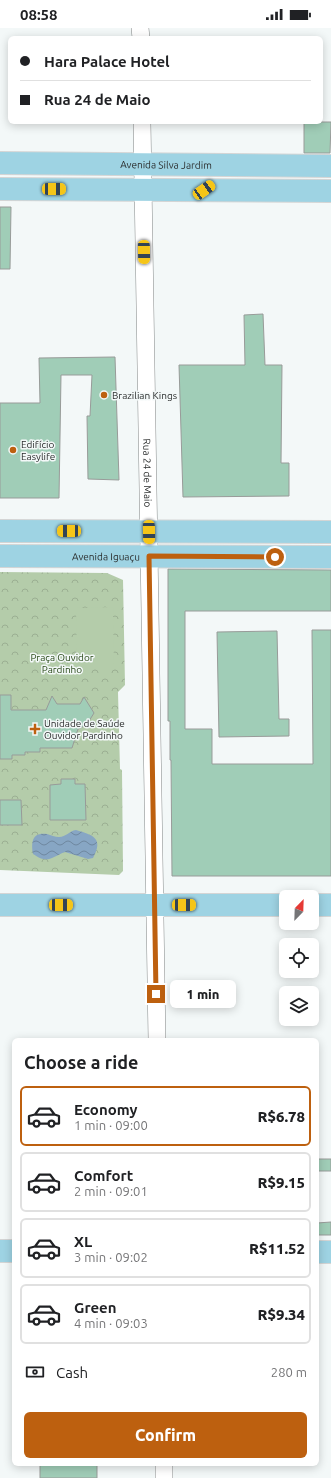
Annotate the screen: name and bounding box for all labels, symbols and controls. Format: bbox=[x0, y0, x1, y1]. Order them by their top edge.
text: 08:58 bbox=[20, 6, 58, 23]
text: Hara Palace Hotel bbox=[44, 53, 170, 70]
text: Rua 24 de Maio bbox=[44, 91, 151, 108]
street label: Avenida Silva Jardim bbox=[120, 159, 212, 170]
car bbox=[191, 178, 217, 202]
car bbox=[42, 183, 66, 195]
car bbox=[138, 240, 150, 264]
marker: Brazilian Kings bbox=[99, 390, 109, 400]
place label: Brazilian Kings bbox=[112, 390, 177, 401]
street label: Rua 24 de Maio bbox=[142, 438, 154, 508]
place label: Edifício Easylife bbox=[21, 439, 55, 462]
marker: Edifício Easylife bbox=[8, 445, 18, 455]
car bbox=[143, 520, 155, 544]
car bbox=[57, 525, 81, 537]
route start bbox=[266, 548, 284, 566]
street label: Avenida Iguaçu bbox=[72, 551, 140, 562]
park label: Praça Ouvidor Pardinho bbox=[30, 652, 94, 675]
place label: Unidade de Saúde Ouvidor Pardinho bbox=[44, 718, 125, 741]
marker: Unidade de Saúde Ouvidor Pardinho bbox=[29, 723, 41, 735]
north arrow bbox=[279, 890, 319, 930]
map controls bbox=[279, 890, 319, 1026]
car bbox=[49, 899, 73, 911]
car bbox=[172, 899, 196, 911]
button: locate bbox=[279, 938, 319, 978]
callout: 1 min bbox=[170, 980, 236, 1008]
route end bbox=[147, 985, 165, 1003]
button: layers bbox=[279, 986, 319, 1026]
text: 1 min bbox=[186, 987, 220, 1001]
text: Choose a ride bbox=[24, 1052, 138, 1072]
icon: car bbox=[26, 1098, 62, 1134]
text: Economy bbox=[74, 1101, 138, 1118]
text: R$6.78 bbox=[257, 1108, 305, 1125]
text: 1 min · 09:00 bbox=[74, 1118, 148, 1132]
icon: car bbox=[26, 1164, 62, 1200]
text: Comfort bbox=[74, 1167, 133, 1184]
text: R$9.15 bbox=[257, 1174, 305, 1191]
text: 2 min · 09:01 bbox=[74, 1184, 148, 1198]
icon: car bbox=[26, 1230, 62, 1266]
text: XL bbox=[74, 1233, 92, 1250]
text: R$11.52 bbox=[249, 1240, 305, 1257]
text: 3 min · 09:02 bbox=[74, 1250, 148, 1264]
icon: car bbox=[26, 1296, 62, 1332]
text: Green bbox=[74, 1299, 116, 1316]
text: R$9.34 bbox=[257, 1306, 305, 1323]
text: 4 min · 09:03 bbox=[74, 1316, 148, 1330]
icon: cash bbox=[24, 1361, 46, 1383]
text: Cash bbox=[56, 1364, 88, 1381]
text: 280 m bbox=[271, 1365, 307, 1379]
button: Confirm bbox=[24, 1412, 307, 1458]

